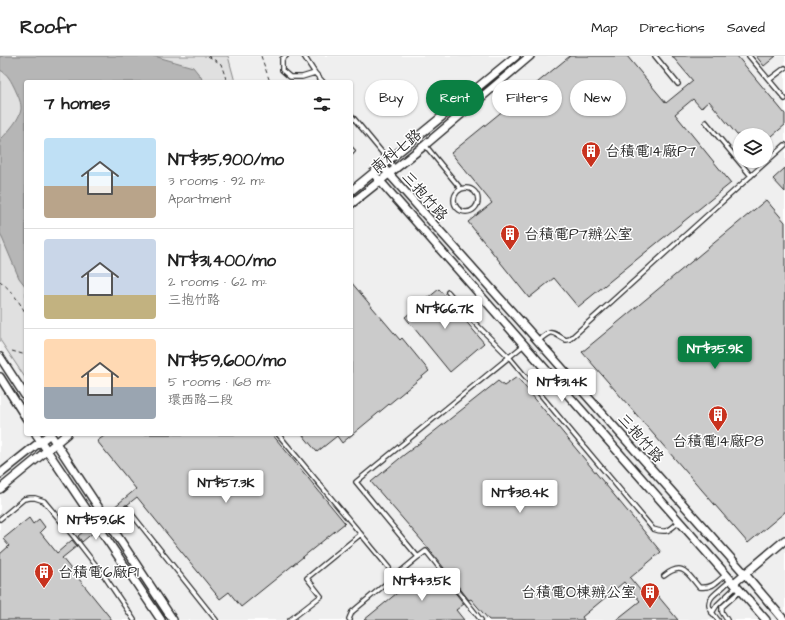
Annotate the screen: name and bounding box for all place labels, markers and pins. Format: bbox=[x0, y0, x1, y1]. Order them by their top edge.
building icon: 台積電14廠P7 bbox=[580, 140, 602, 168]
place label: 台積電14廠P7 bbox=[605, 141, 696, 162]
building icon: 台積電P7辦公室 bbox=[499, 223, 521, 251]
place label: 台積電P7辦公室 bbox=[524, 224, 633, 245]
pin: NT$66.7K bbox=[404, 296, 486, 330]
pin: NT$35.9K bbox=[674, 336, 756, 370]
pin: NT$31.4K bbox=[521, 369, 603, 403]
building icon: 台積電14廠P8 bbox=[707, 404, 729, 432]
place label: 台積電14廠P8 bbox=[672, 431, 764, 452]
pin: NT$57.3K bbox=[185, 470, 267, 504]
pin: NT$38.4K bbox=[479, 480, 561, 514]
pin: NT$59.6K bbox=[55, 507, 137, 541]
building icon: 台積電6廠P1 bbox=[33, 561, 55, 589]
place label: 台積電6廠P1 bbox=[58, 562, 139, 583]
pin: NT$43.5K bbox=[381, 568, 463, 602]
building icon: 台積電O棟辦公室 bbox=[639, 581, 661, 609]
place label: 台積電O棟辦公室 bbox=[521, 582, 636, 603]

